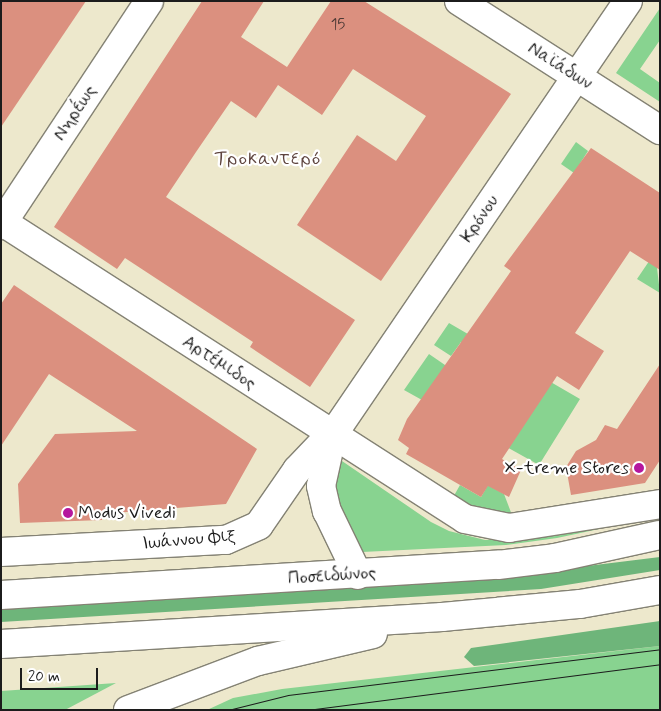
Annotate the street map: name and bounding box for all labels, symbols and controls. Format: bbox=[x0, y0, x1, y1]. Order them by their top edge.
house number: 15 bbox=[331, 17, 345, 35]
street label: Ναϊάδων bbox=[524, 37, 596, 95]
street label: Νηρέως bbox=[49, 81, 101, 145]
district label: Τροκαντερό bbox=[213, 148, 323, 170]
street label: Κρόνου bbox=[456, 191, 504, 247]
street label: Αρτέμιδος bbox=[178, 331, 260, 395]
place label: X-treme Stores bbox=[503, 457, 629, 479]
marker: X-treme Stores bbox=[633, 462, 645, 474]
place label: Modus Vivedi bbox=[78, 502, 175, 524]
marker: Modus Vivedi bbox=[62, 507, 74, 519]
street label: Ιωάννου Φιξ bbox=[141, 525, 237, 555]
street label: Ποσειδώνος bbox=[287, 562, 377, 590]
scale bar bbox=[22, 658, 100, 690]
text: 20 m bbox=[28, 667, 60, 687]

